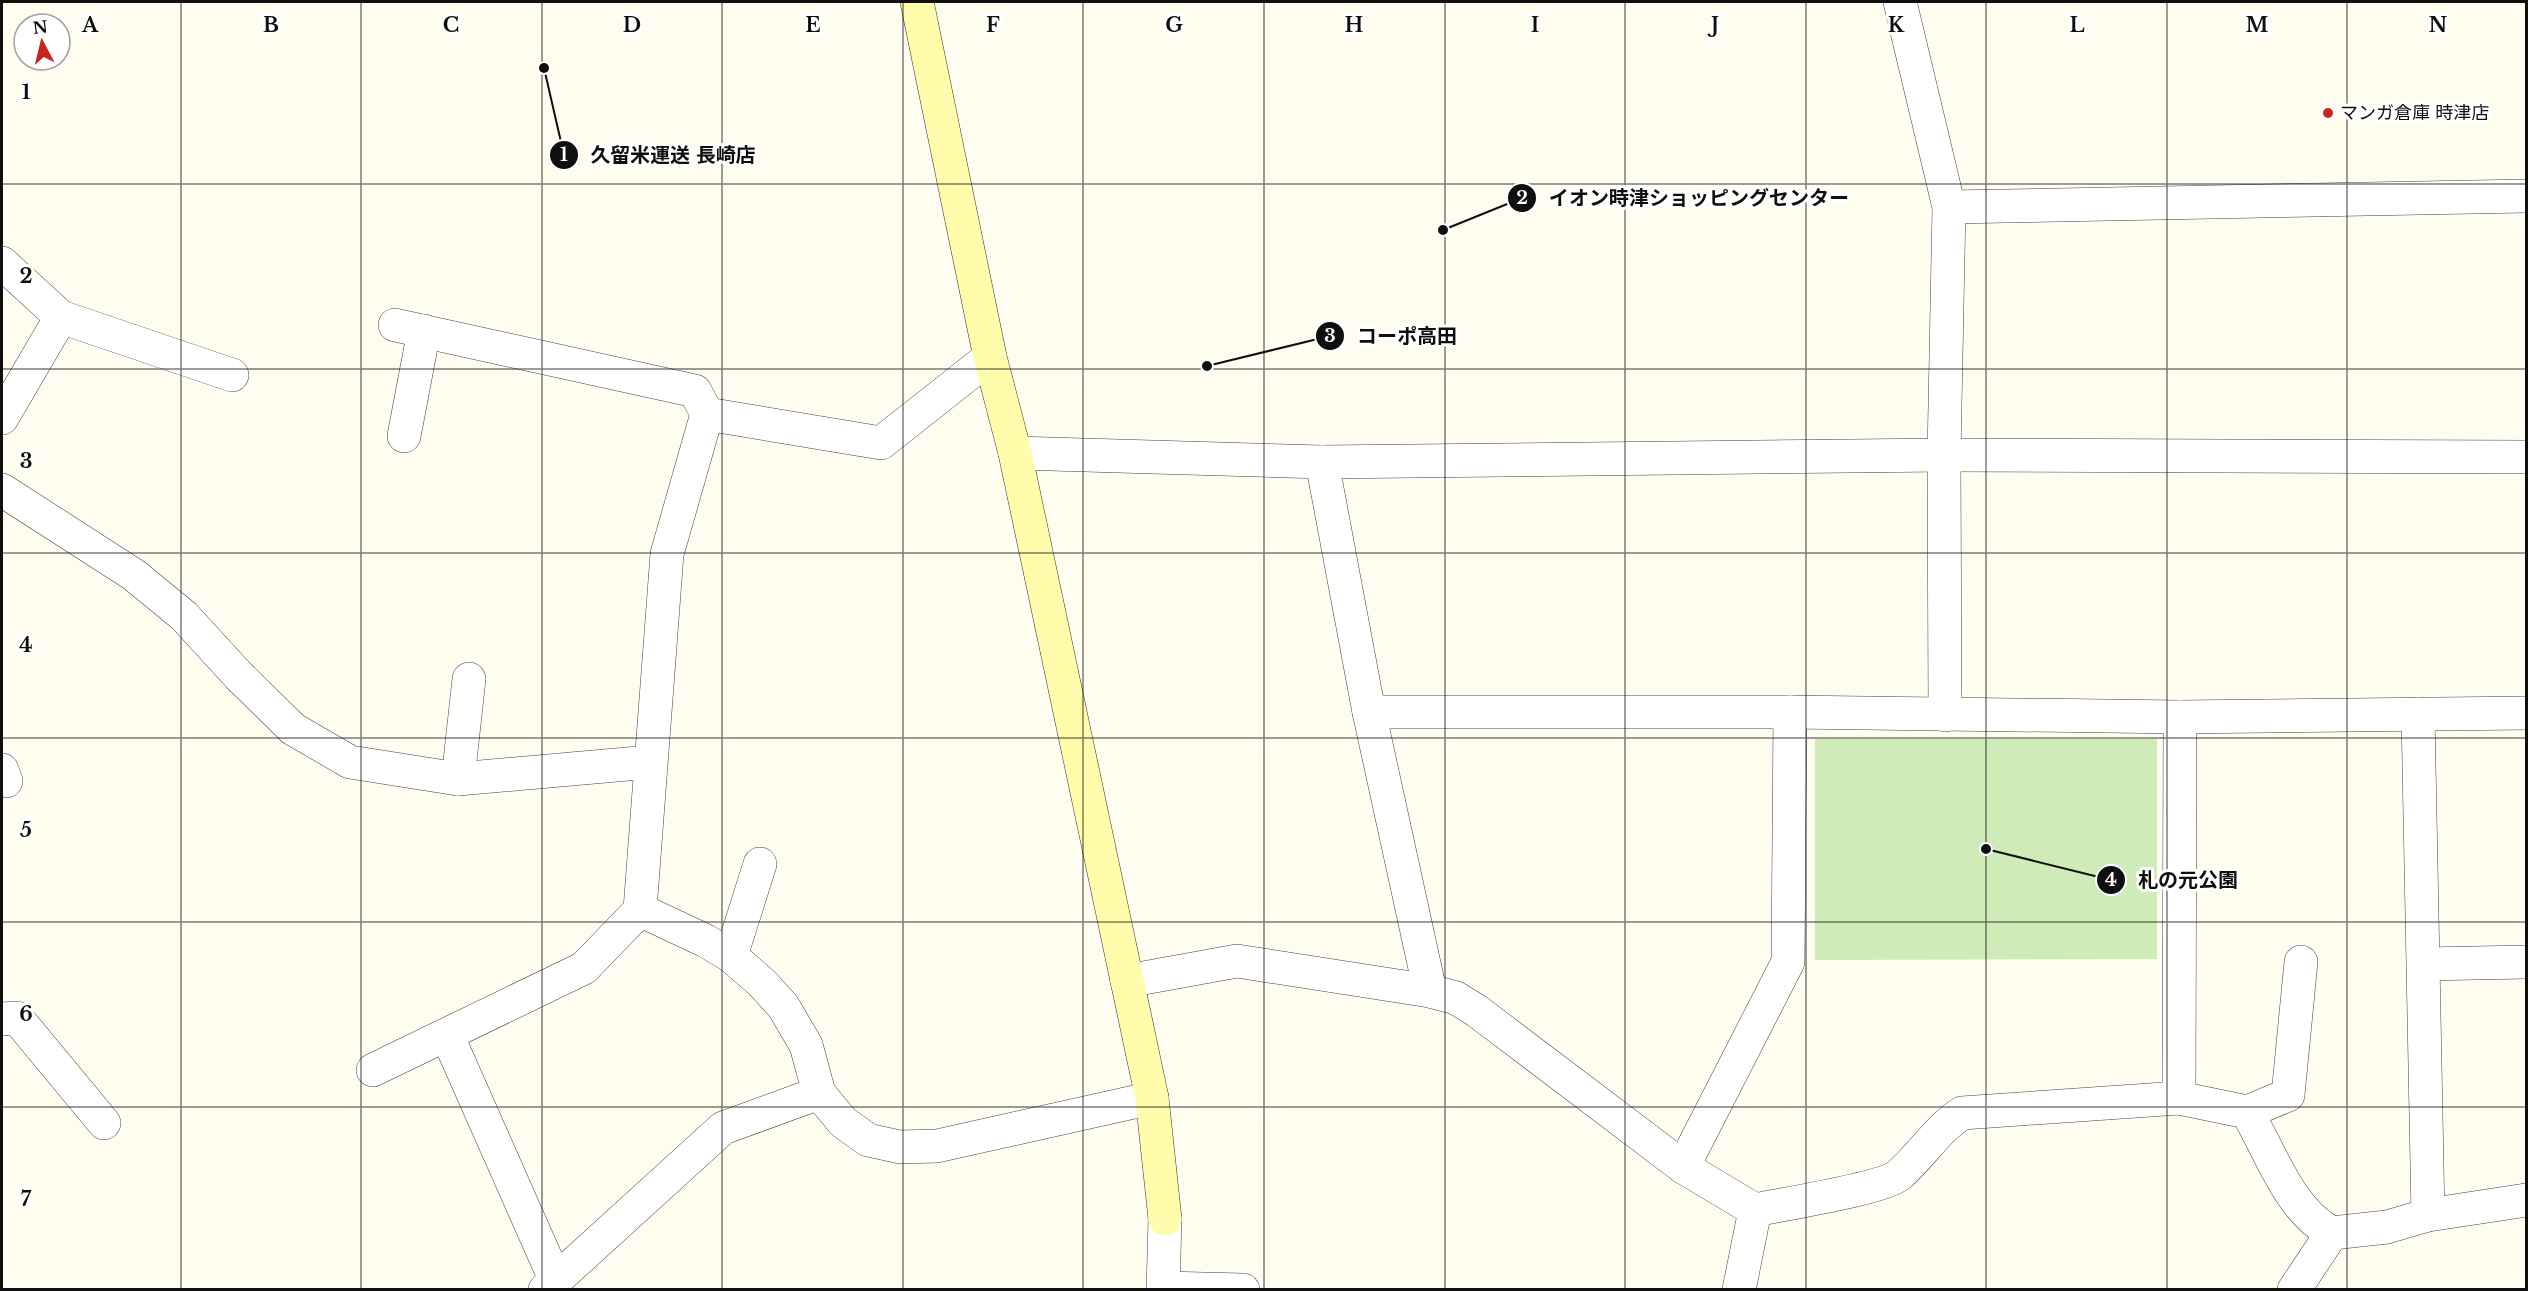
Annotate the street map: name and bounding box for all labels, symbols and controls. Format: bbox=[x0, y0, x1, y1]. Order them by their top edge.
north arrow bbox=[12, 12, 72, 72]
text: A bbox=[81, 13, 99, 37]
text: B bbox=[263, 13, 279, 37]
text: C bbox=[443, 13, 459, 37]
text: D bbox=[623, 13, 641, 37]
text: E bbox=[805, 13, 821, 37]
text: F bbox=[986, 13, 1000, 37]
text: G bbox=[1165, 13, 1183, 37]
text: H bbox=[1345, 13, 1364, 37]
text: I bbox=[1531, 13, 1539, 37]
text: J bbox=[1707, 13, 1719, 37]
text: K bbox=[1888, 13, 1905, 37]
text: L bbox=[2069, 13, 2085, 37]
text: M bbox=[2246, 13, 2269, 37]
text: N bbox=[2429, 13, 2448, 37]
text: N bbox=[31, 16, 49, 38]
text: 1 bbox=[22, 80, 31, 104]
place label: マンガ倉庫 時津店 bbox=[2340, 102, 2489, 124]
marker: マンガ倉庫 時津店 bbox=[2321, 106, 2335, 120]
callout: 久留米運送 長崎店 bbox=[549, 136, 768, 174]
text: 久留米運送 長崎店 bbox=[590, 143, 756, 167]
text: 1 bbox=[560, 144, 568, 166]
callout: イオン時津ショッピングセンター bbox=[1507, 179, 1861, 217]
text: イオン時津ショッピングセンター bbox=[1549, 186, 1849, 210]
text: 2 bbox=[1516, 187, 1528, 209]
text: 2 bbox=[19, 264, 33, 288]
callout: コーポ高田 bbox=[1315, 317, 1469, 355]
text: コーポ高田 bbox=[1357, 324, 1457, 348]
text: 3 bbox=[1324, 325, 1336, 347]
text: 3 bbox=[20, 449, 32, 473]
text: 4 bbox=[19, 633, 33, 657]
text: 5 bbox=[20, 818, 32, 842]
callout: 札の元公園 bbox=[2096, 861, 2250, 899]
text: 札の元公園 bbox=[2138, 868, 2238, 892]
text: 4 bbox=[2105, 869, 2117, 891]
text: 6 bbox=[19, 1002, 33, 1026]
text: 7 bbox=[21, 1187, 32, 1211]

